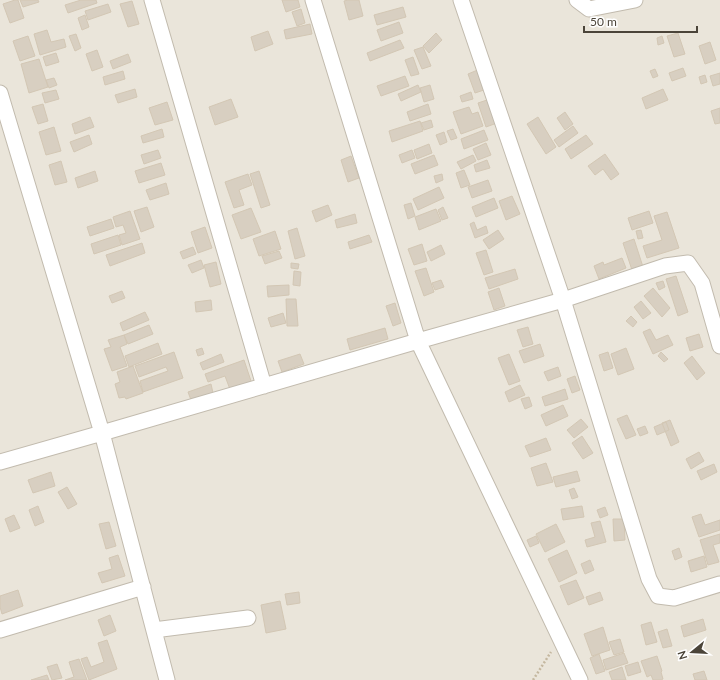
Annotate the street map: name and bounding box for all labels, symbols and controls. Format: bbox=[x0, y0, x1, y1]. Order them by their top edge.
scale bar bbox=[584, 8, 697, 34]
text: 50 m bbox=[590, 14, 617, 29]
north arrow bbox=[672, 632, 712, 672]
text: N bbox=[675, 649, 690, 661]

